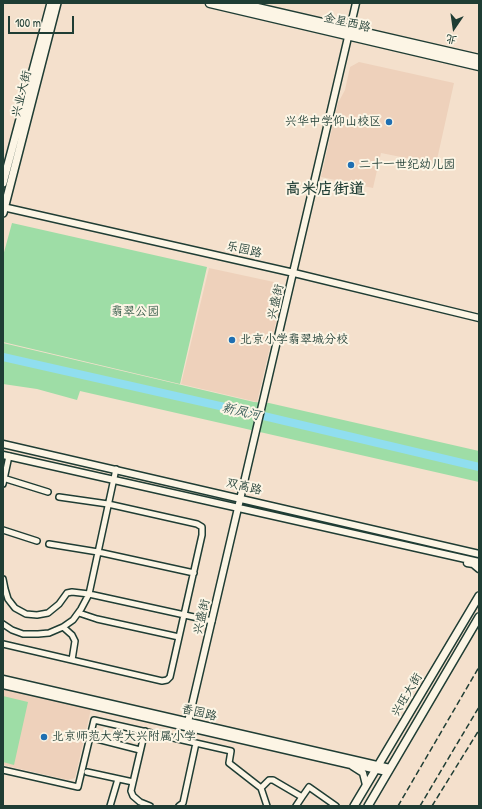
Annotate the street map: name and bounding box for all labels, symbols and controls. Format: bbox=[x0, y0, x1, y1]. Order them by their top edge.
scale bar bbox=[10, 8, 76, 34]
north arrow bbox=[434, 8, 474, 48]
street label: 金星西路 bbox=[322, 11, 372, 35]
text: 100 m bbox=[15, 14, 41, 31]
text: 北 bbox=[444, 32, 458, 48]
street label: 兴业大街 bbox=[9, 69, 35, 119]
place label: 兴华中学仰山校区 bbox=[285, 115, 381, 129]
marker: 兴华中学仰山校区 bbox=[384, 117, 394, 127]
place label: 二十一世纪幼儿园 bbox=[359, 158, 455, 172]
marker: 二十一世纪幼儿园 bbox=[346, 160, 356, 170]
district label: 高米店街道 bbox=[285, 180, 365, 200]
street label: 乐园路 bbox=[225, 239, 263, 261]
street label: 兴盛街 bbox=[265, 283, 287, 321]
park label: 翡翠公园 bbox=[111, 305, 159, 319]
place label: 北京小学翡翠城分校 bbox=[240, 333, 348, 347]
marker: 北京小学翡翠城分校 bbox=[227, 335, 237, 345]
water label: 新凤河 bbox=[220, 400, 262, 424]
street label: 双高路 bbox=[225, 476, 263, 498]
street label: 兴盛街 bbox=[191, 598, 213, 636]
street label: 兴旺大街 bbox=[388, 671, 426, 719]
street label: 香园路 bbox=[180, 702, 218, 724]
place label: 北京师范大学大兴附属小学 bbox=[52, 730, 196, 744]
marker: 北京师范大学大兴附属小学 bbox=[39, 732, 49, 742]

